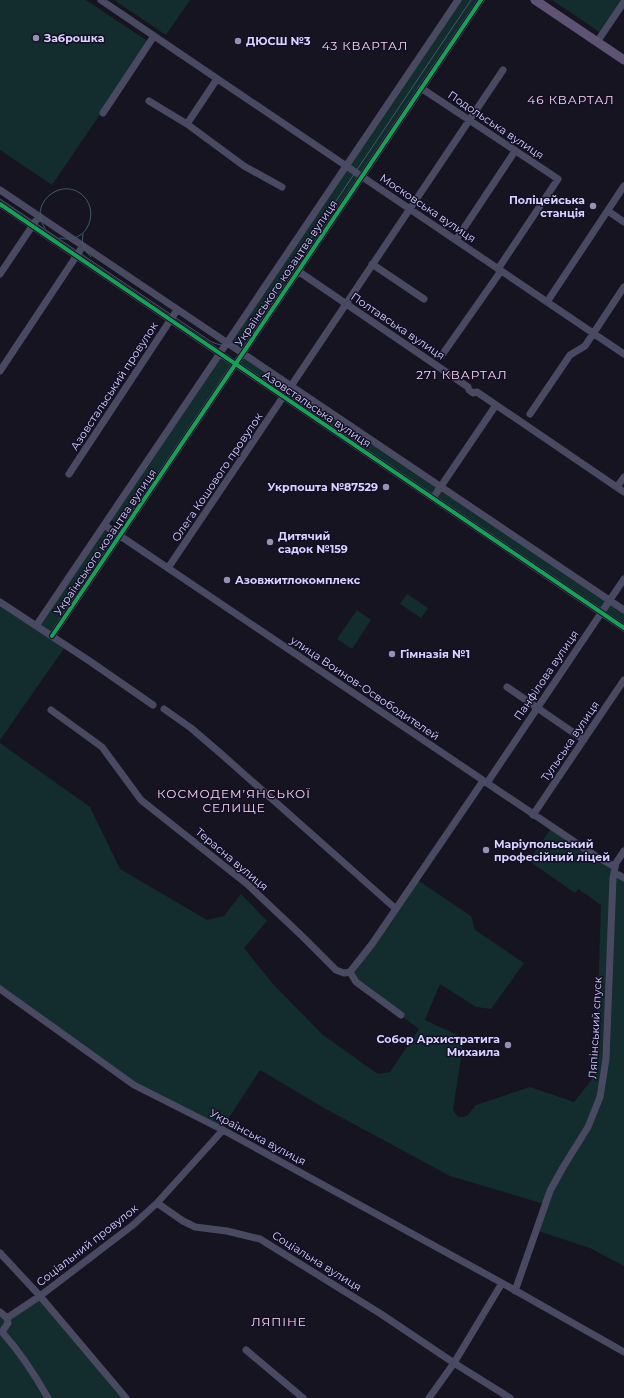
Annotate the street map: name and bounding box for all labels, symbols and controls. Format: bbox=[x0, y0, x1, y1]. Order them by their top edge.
place label: Заброшка bbox=[43, 31, 104, 45]
marker: Заброшка bbox=[31, 33, 41, 43]
place label: ДЮСШ №3 bbox=[246, 34, 311, 48]
marker: ДЮСШ №3 bbox=[233, 36, 243, 46]
district label: 43 КВАРТАЛ bbox=[322, 38, 408, 53]
street label: Подольська вулиця bbox=[445, 88, 547, 162]
district label: 46 КВАРТАЛ bbox=[527, 92, 615, 107]
street label: Московська вулиця bbox=[377, 171, 479, 245]
place label: Поліцейська станція bbox=[509, 193, 585, 220]
street label: Українського козацтва вулиця bbox=[232, 197, 340, 349]
marker: Поліцейська станція bbox=[588, 201, 598, 211]
street label: Полтавська вулиця bbox=[348, 289, 448, 363]
street label: Азовстальський провулок bbox=[67, 319, 161, 453]
street label: Азовстальська вулиця bbox=[260, 367, 374, 451]
district label: 271 КВАРТАЛ bbox=[416, 367, 508, 382]
street label: Олега Кошового провулок bbox=[169, 409, 266, 544]
street label: Українського козацтва вулиця bbox=[51, 466, 159, 618]
place label: Укрпошта №87529 bbox=[267, 480, 378, 494]
marker: Укрпошта №87529 bbox=[381, 482, 391, 492]
place label: Дитячий садок №159 bbox=[278, 529, 348, 556]
marker: Дитячий садок №159 bbox=[265, 537, 275, 547]
place label: Азовжитлокомплекс bbox=[235, 573, 361, 587]
marker: Азовжитлокомплекс bbox=[222, 575, 232, 585]
street label: Панфілова вулиця bbox=[511, 627, 581, 723]
street label: улица Воинов-Освободителей bbox=[287, 632, 442, 743]
place label: Гімназія №1 bbox=[400, 647, 470, 661]
marker: Гімназія №1 bbox=[387, 649, 397, 659]
street label: Тульська вулиця bbox=[538, 698, 602, 784]
district label: КОСМОДЕМ’ЯНСЬКОЇ СЕЛИЩЕ bbox=[157, 786, 311, 815]
street label: Терасна вулиця bbox=[193, 824, 271, 894]
place label: Маріупольський професійний ліцей bbox=[494, 837, 610, 864]
marker: Маріупольський професійний ліцей bbox=[481, 845, 491, 855]
street label: Ляпінський спуск bbox=[585, 976, 605, 1079]
place label: Собор Архистратига Михаила bbox=[377, 1032, 500, 1059]
marker: Собор Архистратига Михаила bbox=[503, 1040, 513, 1050]
street label: Українська вулиця bbox=[207, 1106, 309, 1168]
street label: Соціальний провулок bbox=[33, 1201, 141, 1289]
street label: Соціальна вулиця bbox=[270, 1228, 364, 1294]
district label: ЛЯПІНЕ bbox=[251, 1314, 307, 1329]

